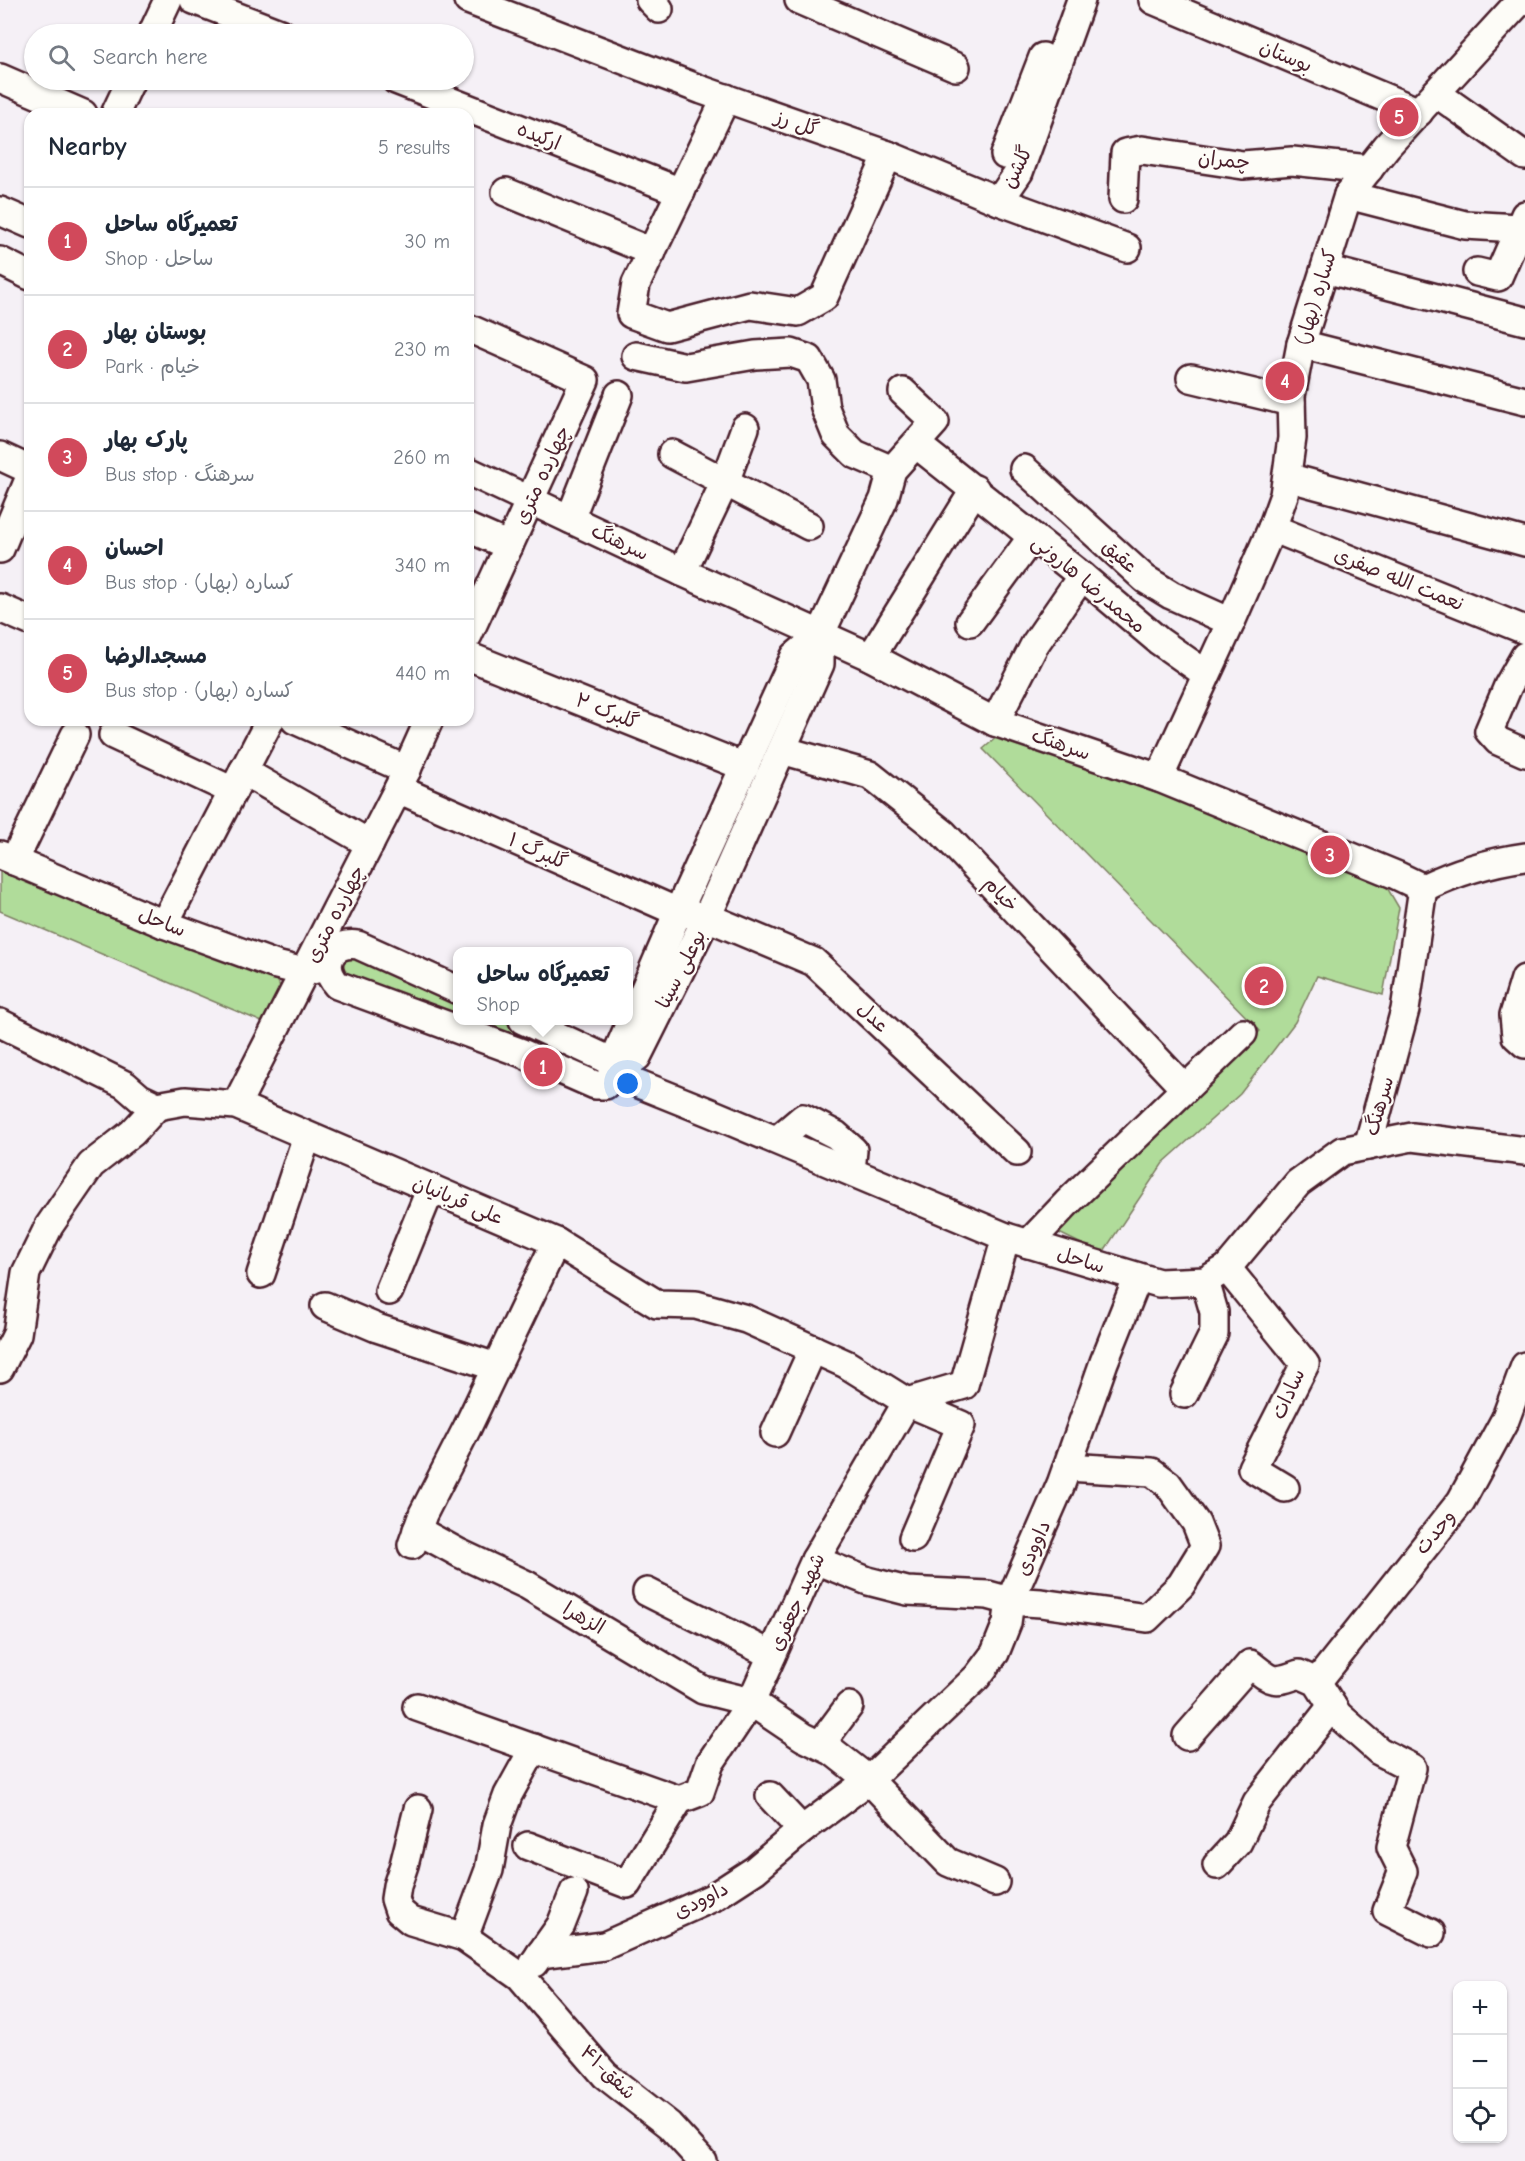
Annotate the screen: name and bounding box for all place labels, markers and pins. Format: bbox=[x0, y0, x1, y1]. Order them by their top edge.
pin: 5 bbox=[1380, 94, 1418, 140]
pin: 4 bbox=[1266, 358, 1304, 404]
pin: 3 bbox=[1310, 832, 1350, 878]
pin: 2 bbox=[1244, 964, 1284, 1008]
pin: 1 bbox=[524, 1044, 562, 1090]

